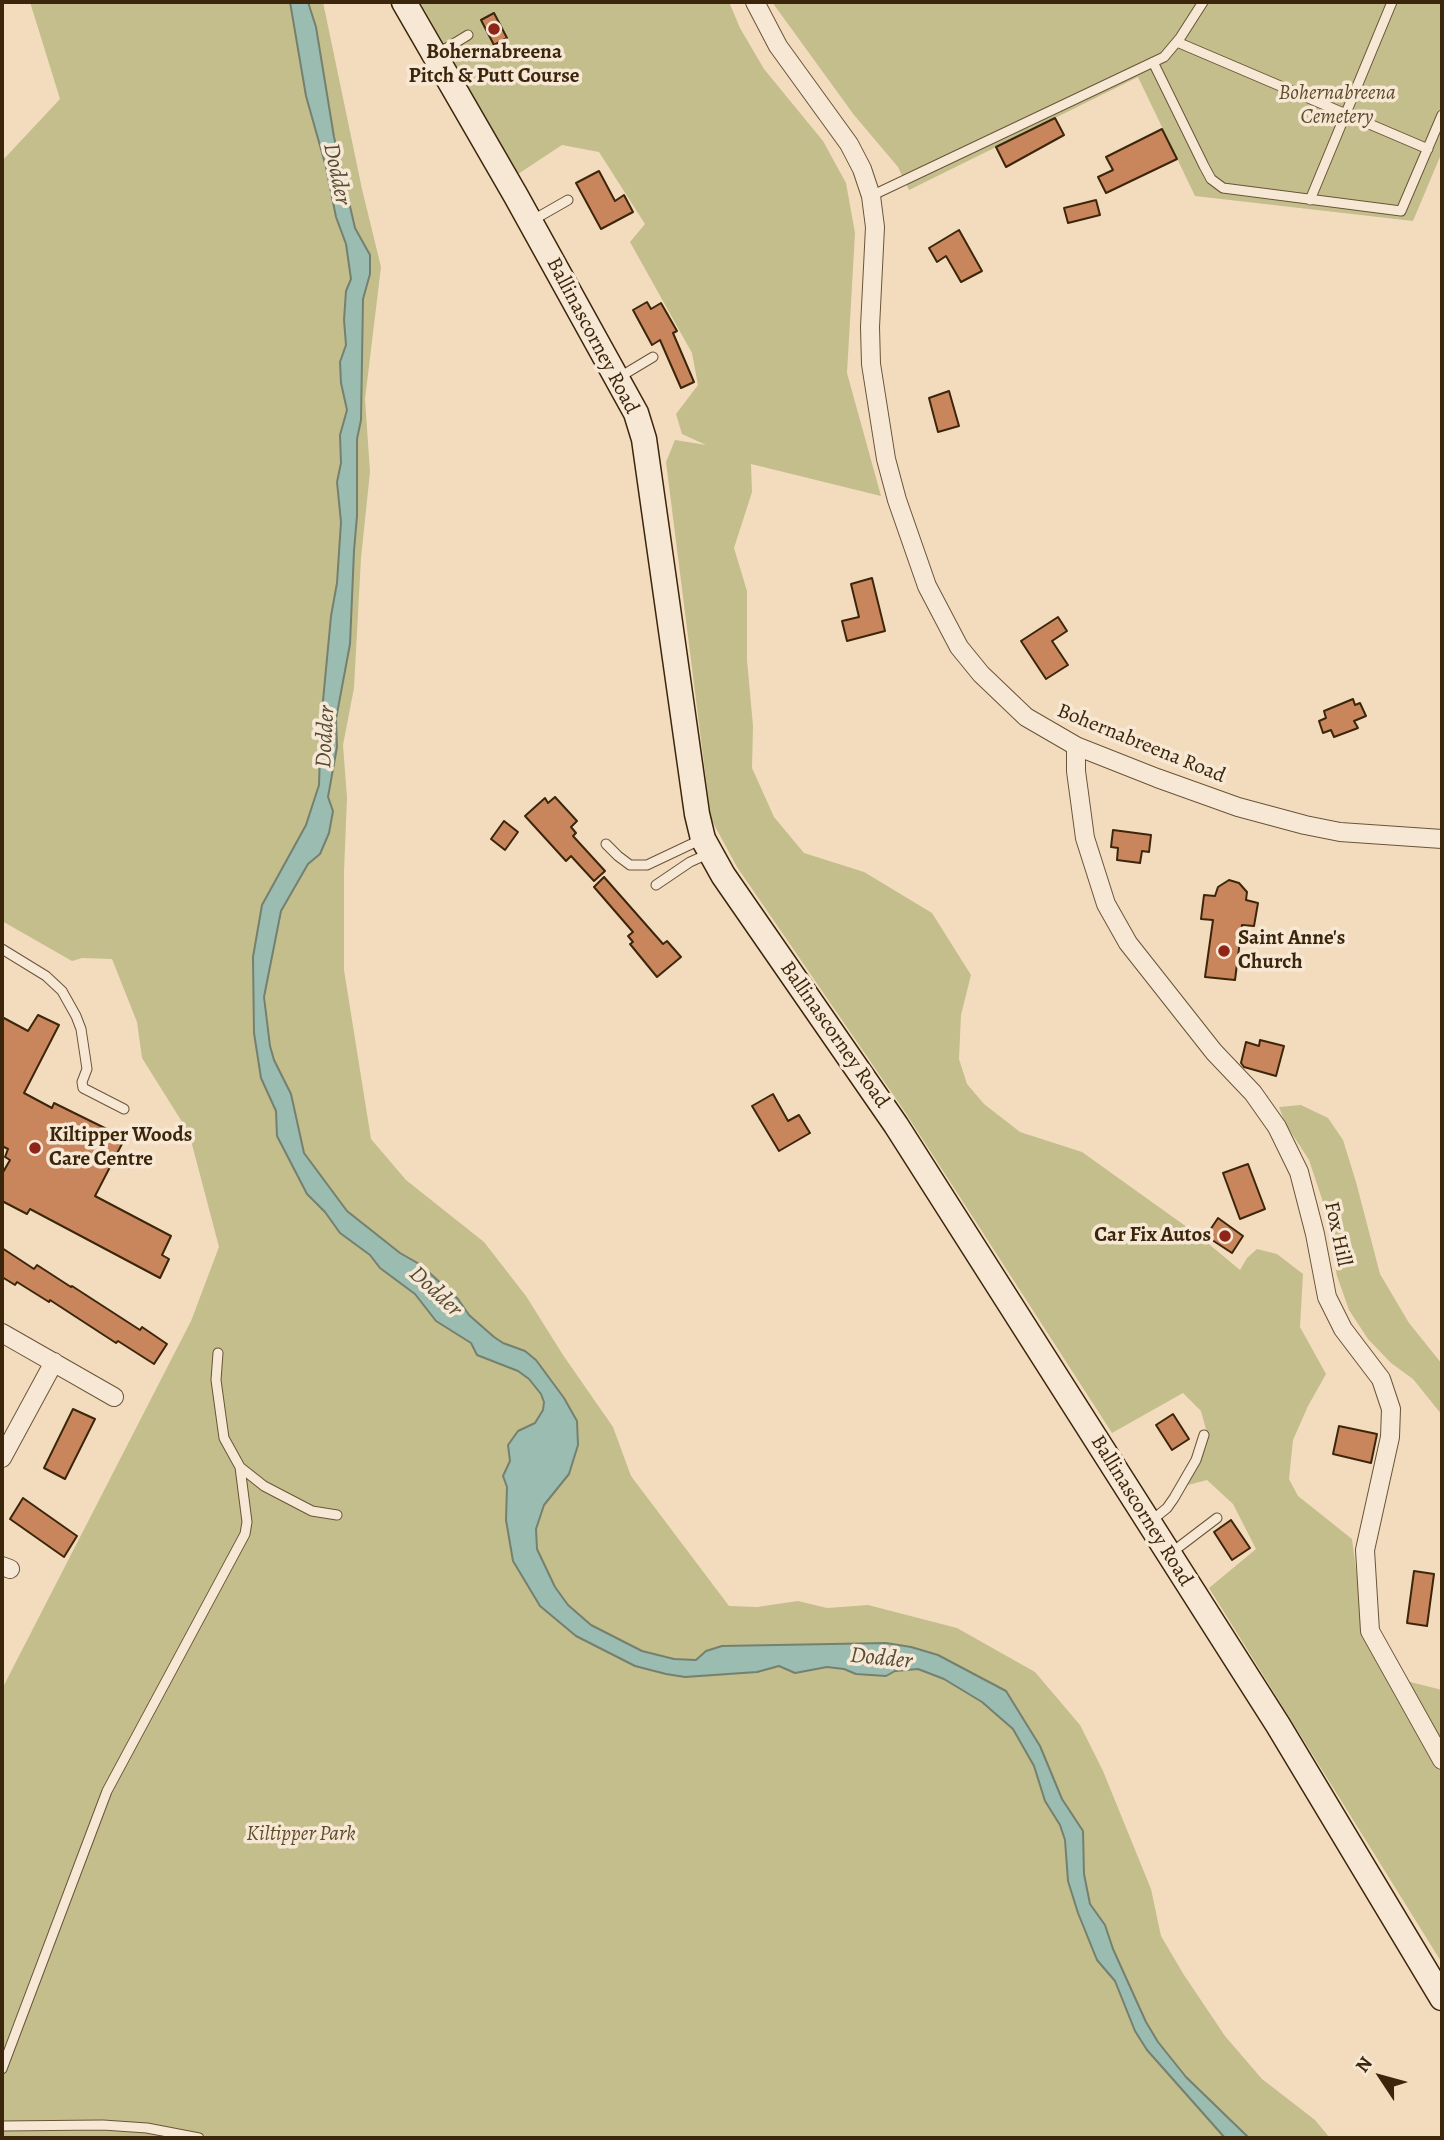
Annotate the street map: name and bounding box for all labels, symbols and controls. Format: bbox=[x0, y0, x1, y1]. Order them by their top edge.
marker: Bohernabreena Pitch & Putt Course bbox=[486, 21, 502, 37]
place label: Bohernabreena Pitch & Putt Course bbox=[409, 40, 579, 90]
park label: Bohernabreena Cemetery bbox=[1278, 81, 1396, 131]
water label: Dodder bbox=[316, 141, 356, 207]
street label: Ballinascorney Road bbox=[540, 253, 644, 419]
street label: Bohernabreena Road bbox=[1053, 699, 1229, 789]
water label: Dodder bbox=[311, 705, 341, 769]
place label: Saint Anne's Church bbox=[1238, 926, 1345, 976]
marker: Saint Anne's Church bbox=[1216, 943, 1232, 959]
street label: Ballinascorney Road bbox=[774, 957, 894, 1113]
place label: Kiltipper Woods Care Centre bbox=[49, 1123, 192, 1173]
marker: Kiltipper Woods Care Centre bbox=[27, 1140, 43, 1156]
street label: Fox Hill bbox=[1318, 1199, 1356, 1269]
place label: Car Fix Autos bbox=[1094, 1223, 1211, 1249]
marker: Car Fix Autos bbox=[1217, 1228, 1233, 1244]
water label: Dodder bbox=[403, 1261, 467, 1323]
street label: Ballinascorney Road bbox=[1084, 1431, 1198, 1591]
water label: Dodder bbox=[849, 1642, 913, 1676]
park label: Kiltipper Park bbox=[246, 1822, 356, 1848]
north arrow bbox=[1346, 2042, 1416, 2112]
text: N bbox=[1349, 2051, 1379, 2078]

